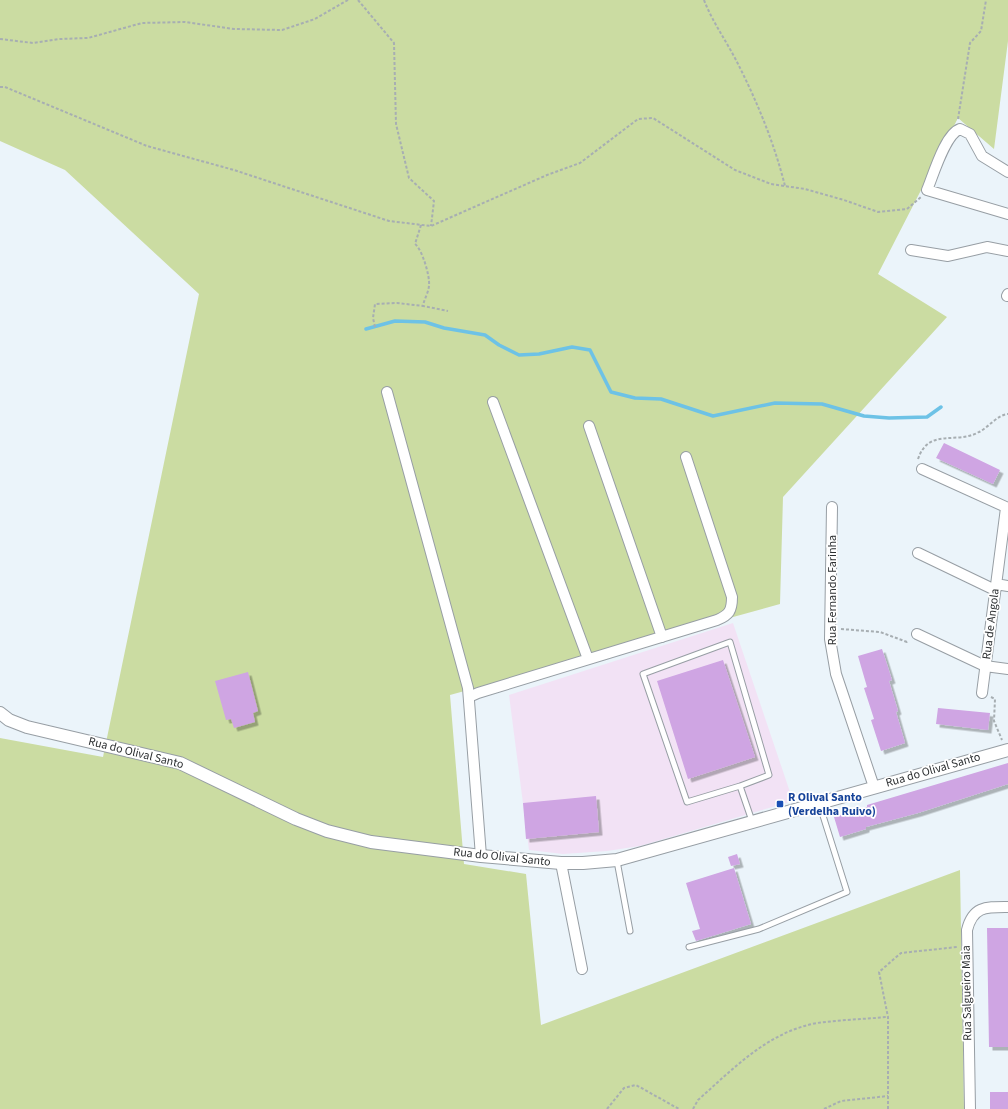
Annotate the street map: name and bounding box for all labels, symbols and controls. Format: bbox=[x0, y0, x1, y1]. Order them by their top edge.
street label: Rua Fernando Farinha bbox=[824, 535, 841, 645]
street label: Rua de Angola bbox=[978, 588, 1004, 660]
street label: Rua do Olival Santo bbox=[87, 733, 185, 773]
street label: Rua do Olival Santo bbox=[884, 748, 982, 792]
place label: R Olival Santo (Verdelha Ruivo) bbox=[788, 789, 876, 820]
marker: R Olival Santo (Verdelha Ruivo) bbox=[775, 799, 785, 809]
street label: Rua do Olival Santo bbox=[453, 843, 551, 871]
street label: Rua Salgueiro Maia bbox=[958, 945, 976, 1041]

